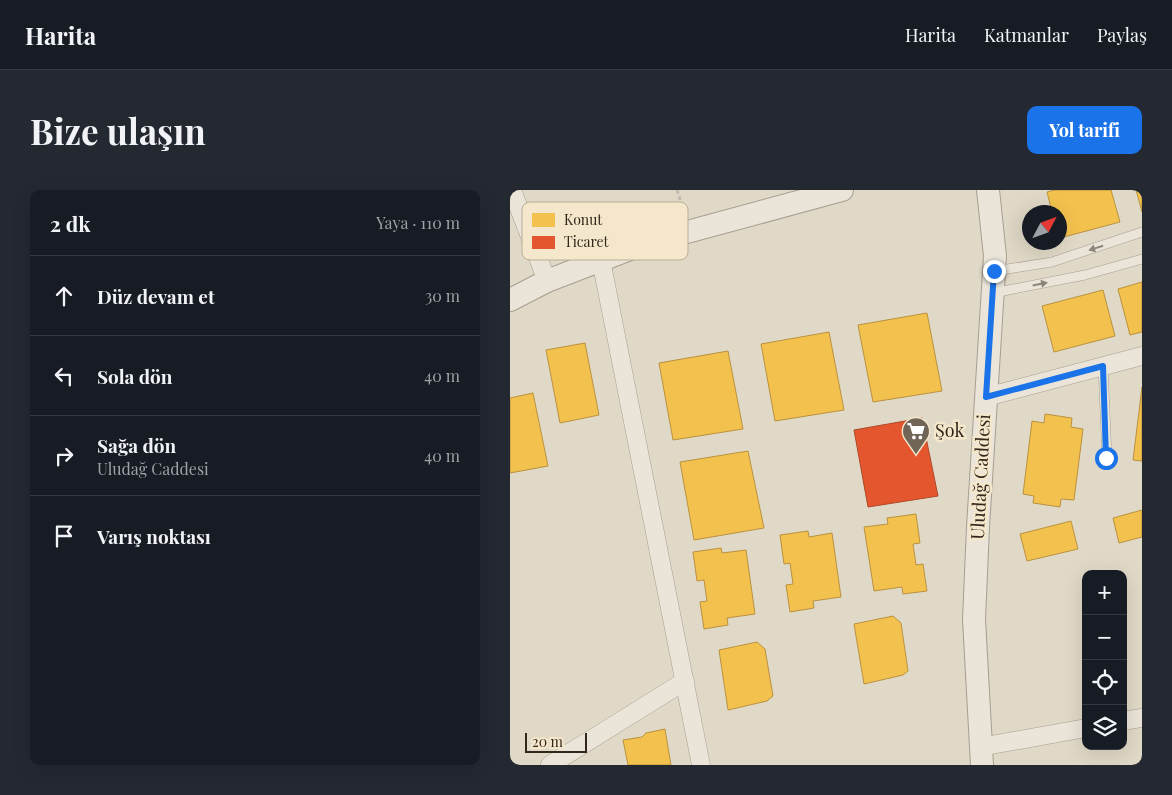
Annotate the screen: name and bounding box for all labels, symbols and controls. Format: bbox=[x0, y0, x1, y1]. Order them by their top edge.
text: Harita bbox=[25, 19, 96, 51]
text: Harita bbox=[905, 23, 956, 47]
text: Katmanlar bbox=[984, 23, 1069, 47]
text: Paylaş bbox=[1097, 23, 1147, 47]
button: Yol tarifi bbox=[1027, 106, 1142, 154]
text: Bize ulaşın bbox=[30, 107, 206, 154]
legend bbox=[522, 202, 688, 260]
north arrow bbox=[1022, 205, 1067, 250]
text: 2 dk bbox=[50, 209, 91, 237]
text: Konut bbox=[564, 210, 603, 229]
text: Yaya · 110 m bbox=[376, 212, 460, 233]
text: Ticaret bbox=[564, 232, 610, 251]
one-way arrow bbox=[1088, 244, 1103, 252]
route end bbox=[983, 260, 1006, 283]
one-way arrow bbox=[1033, 279, 1049, 287]
icon: ahead bbox=[50, 282, 78, 310]
text: Düz devam et bbox=[97, 283, 215, 309]
text: 30 m bbox=[425, 285, 460, 306]
icon: left bbox=[50, 362, 78, 390]
text: Sola dön bbox=[97, 363, 173, 389]
text: 40 m bbox=[424, 365, 460, 386]
street label: Uludağ Caddesi bbox=[965, 414, 995, 540]
supermarket icon: Şok bbox=[901, 416, 931, 455]
place label: Şok bbox=[935, 418, 964, 442]
text: Sağa dön bbox=[97, 432, 176, 458]
icon: right bbox=[50, 442, 78, 470]
text: 40 m bbox=[424, 445, 460, 466]
route start bbox=[1095, 447, 1118, 470]
text: Uludağ Caddesi bbox=[97, 458, 209, 479]
icon: arrive bbox=[50, 522, 78, 550]
text: Varış noktası bbox=[97, 523, 211, 549]
map controls bbox=[1082, 570, 1127, 750]
button: + bbox=[1082, 570, 1127, 615]
button: − bbox=[1082, 615, 1127, 660]
button: locate bbox=[1082, 660, 1127, 705]
button: layers bbox=[1082, 705, 1127, 750]
scale bar bbox=[525, 730, 588, 753]
text: 20 m bbox=[532, 732, 563, 751]

